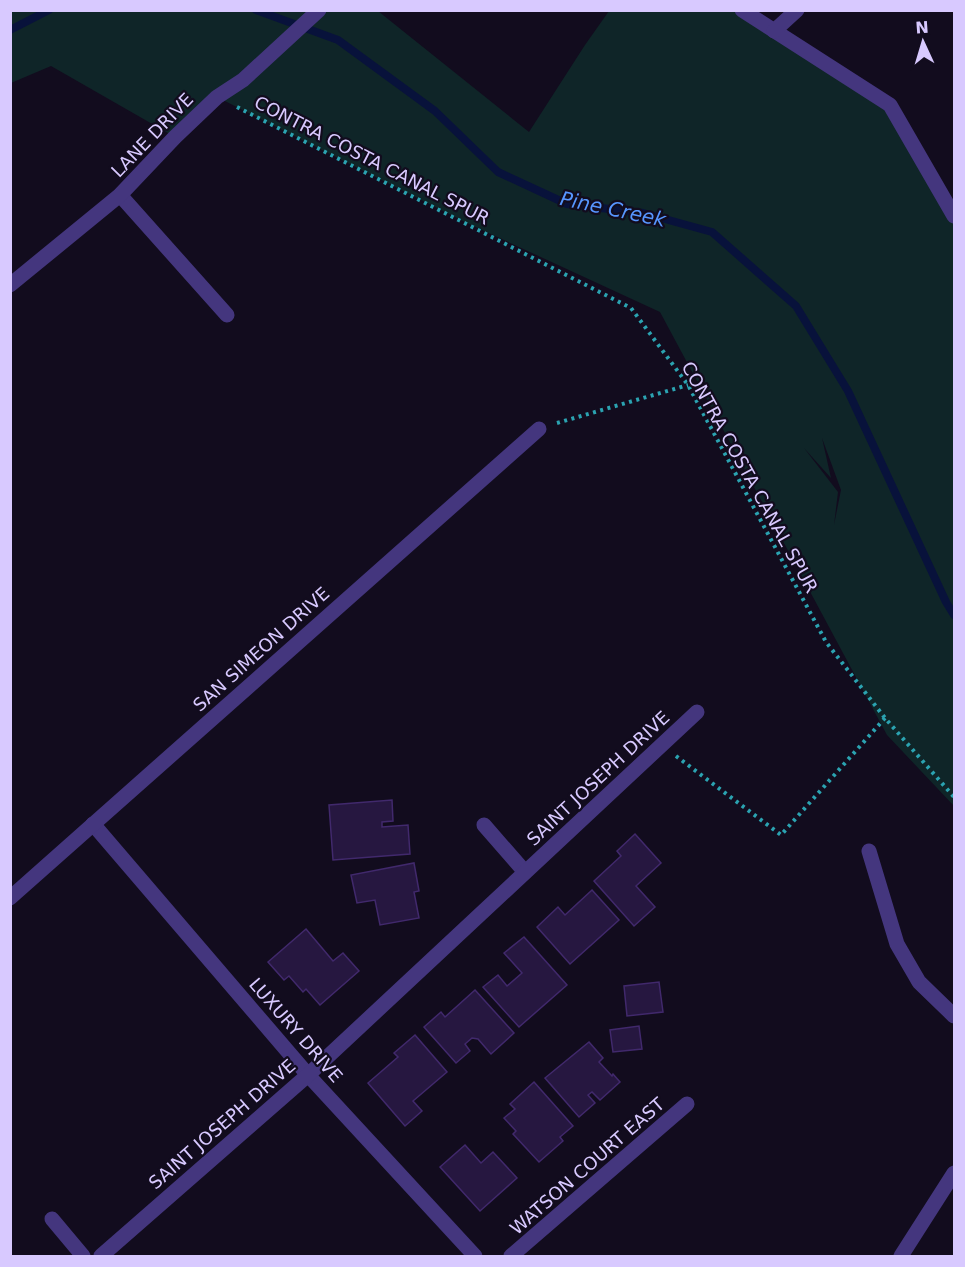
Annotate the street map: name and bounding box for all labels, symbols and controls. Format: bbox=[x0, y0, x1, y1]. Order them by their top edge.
north arrow bbox=[893, 12, 953, 72]
text: N bbox=[915, 18, 929, 37]
street label: LANE DRIVE bbox=[107, 89, 197, 181]
street label: CONTRA COSTA CANAL SPUR bbox=[251, 91, 493, 229]
water label: Pine Creek bbox=[558, 186, 669, 232]
street label: CONTRA COSTA CANAL SPUR bbox=[678, 358, 822, 596]
street label: SAN SIMEON DRIVE bbox=[189, 582, 333, 716]
street label: SAINT JOSEPH DRIVE bbox=[522, 706, 674, 850]
street label: LUXURY DRIVE bbox=[245, 974, 347, 1086]
street label: SAINT JOSEPH DRIVE bbox=[144, 1055, 300, 1193]
street label: WATSON COURT EAST bbox=[506, 1093, 669, 1239]

